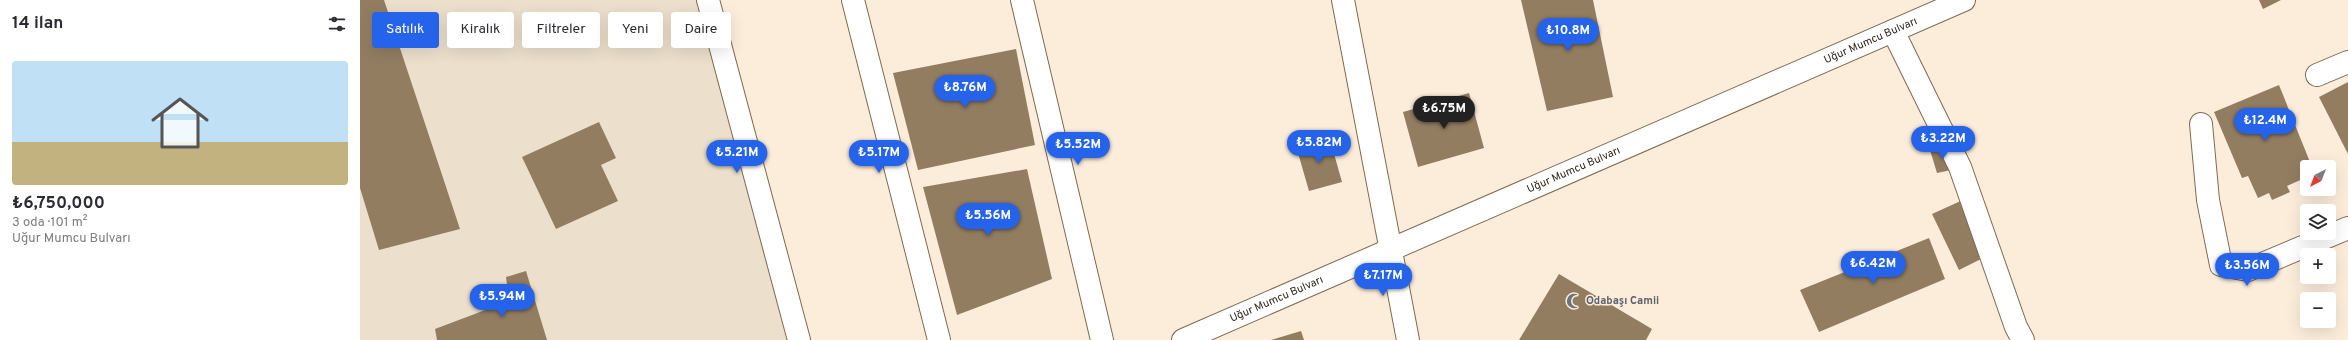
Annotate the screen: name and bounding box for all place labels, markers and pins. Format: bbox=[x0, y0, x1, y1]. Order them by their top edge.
pin: ₺10.8M bbox=[1535, 18, 1601, 52]
pin: ₺8.76M bbox=[932, 75, 998, 109]
pin: ₺6.75M bbox=[1411, 96, 1477, 130]
pin: ₺12.4M bbox=[2232, 108, 2298, 142]
pin: ₺3.22M bbox=[1910, 126, 1976, 160]
pin: ₺5.82M bbox=[1286, 130, 1352, 164]
pin: ₺5.52M bbox=[1045, 132, 1111, 166]
pin: ₺5.21M bbox=[704, 140, 770, 174]
pin: ₺5.17M bbox=[846, 140, 912, 174]
pin: ₺5.56M bbox=[955, 203, 1021, 237]
pin: ₺6.42M bbox=[1840, 251, 1906, 285]
pin: ₺3.56M bbox=[2214, 253, 2280, 287]
pin: ₺7.17M bbox=[1350, 263, 1416, 297]
pin: ₺5.94M bbox=[469, 284, 535, 318]
mosque icon: Odabaşı Camii bbox=[1565, 292, 1583, 310]
place label: Odabaşı Camii bbox=[1586, 294, 1659, 308]

